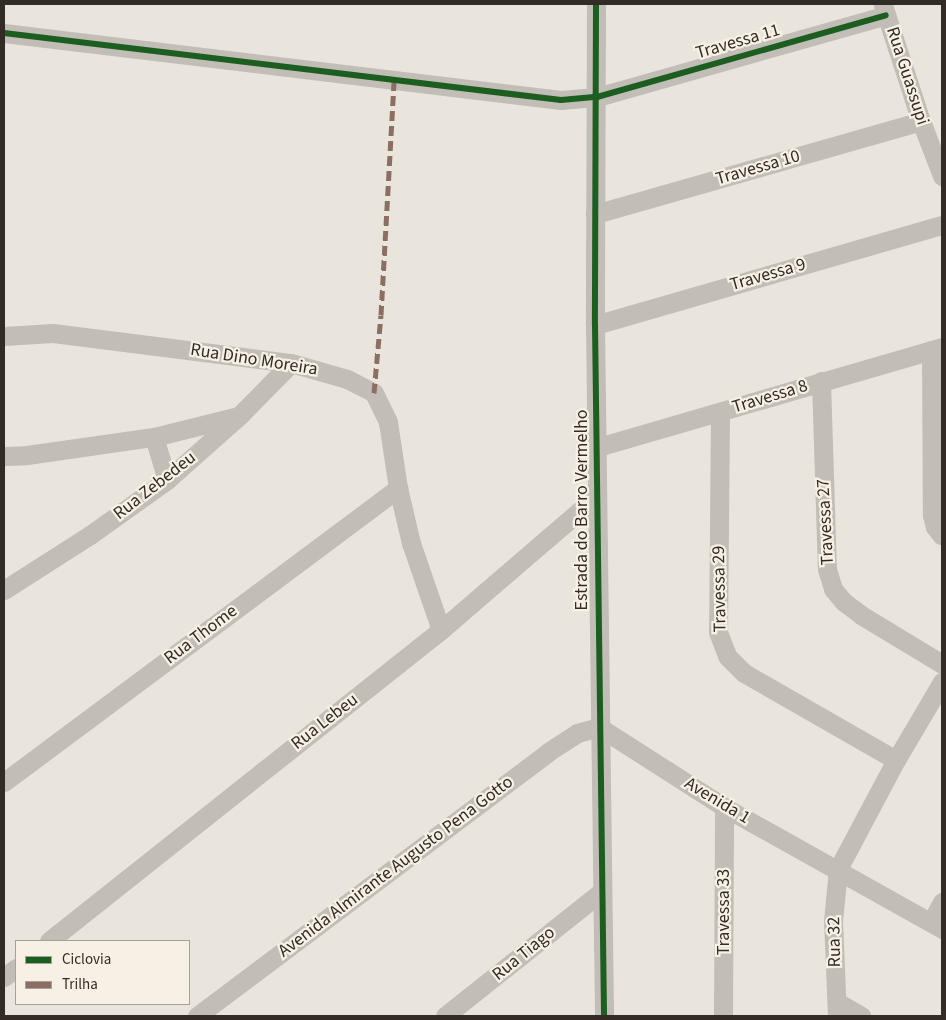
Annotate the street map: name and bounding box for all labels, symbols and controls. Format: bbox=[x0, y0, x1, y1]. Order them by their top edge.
street label: Travessa 11 bbox=[693, 20, 783, 64]
street label: Rua Guassupi bbox=[881, 24, 933, 128]
street label: Travessa 10 bbox=[713, 146, 803, 190]
street label: Travessa 9 bbox=[728, 254, 808, 296]
street label: Rua Dino Moreira bbox=[189, 339, 319, 381]
street label: Travessa 8 bbox=[730, 375, 810, 419]
street label: Estrada do Barro Vermelho bbox=[571, 409, 593, 611]
street label: Rua Zebedeu bbox=[110, 447, 200, 525]
street label: Travessa 27 bbox=[813, 478, 839, 566]
street label: Travessa 29 bbox=[708, 546, 732, 632]
street label: Rua Thome bbox=[160, 601, 242, 669]
street label: Rua Lebeu bbox=[287, 689, 363, 755]
street label: Avenida Almirante Augusto Pena Gotto bbox=[274, 772, 518, 962]
street label: Avenida 1 bbox=[680, 773, 754, 829]
street label: Travessa 33 bbox=[713, 869, 735, 955]
street label: Rua 32 bbox=[824, 917, 846, 967]
street label: Rua Tiago bbox=[488, 922, 560, 986]
legend bbox=[15, 940, 190, 1005]
text: Ciclovia bbox=[62, 949, 111, 970]
text: Trilha bbox=[62, 974, 98, 995]

